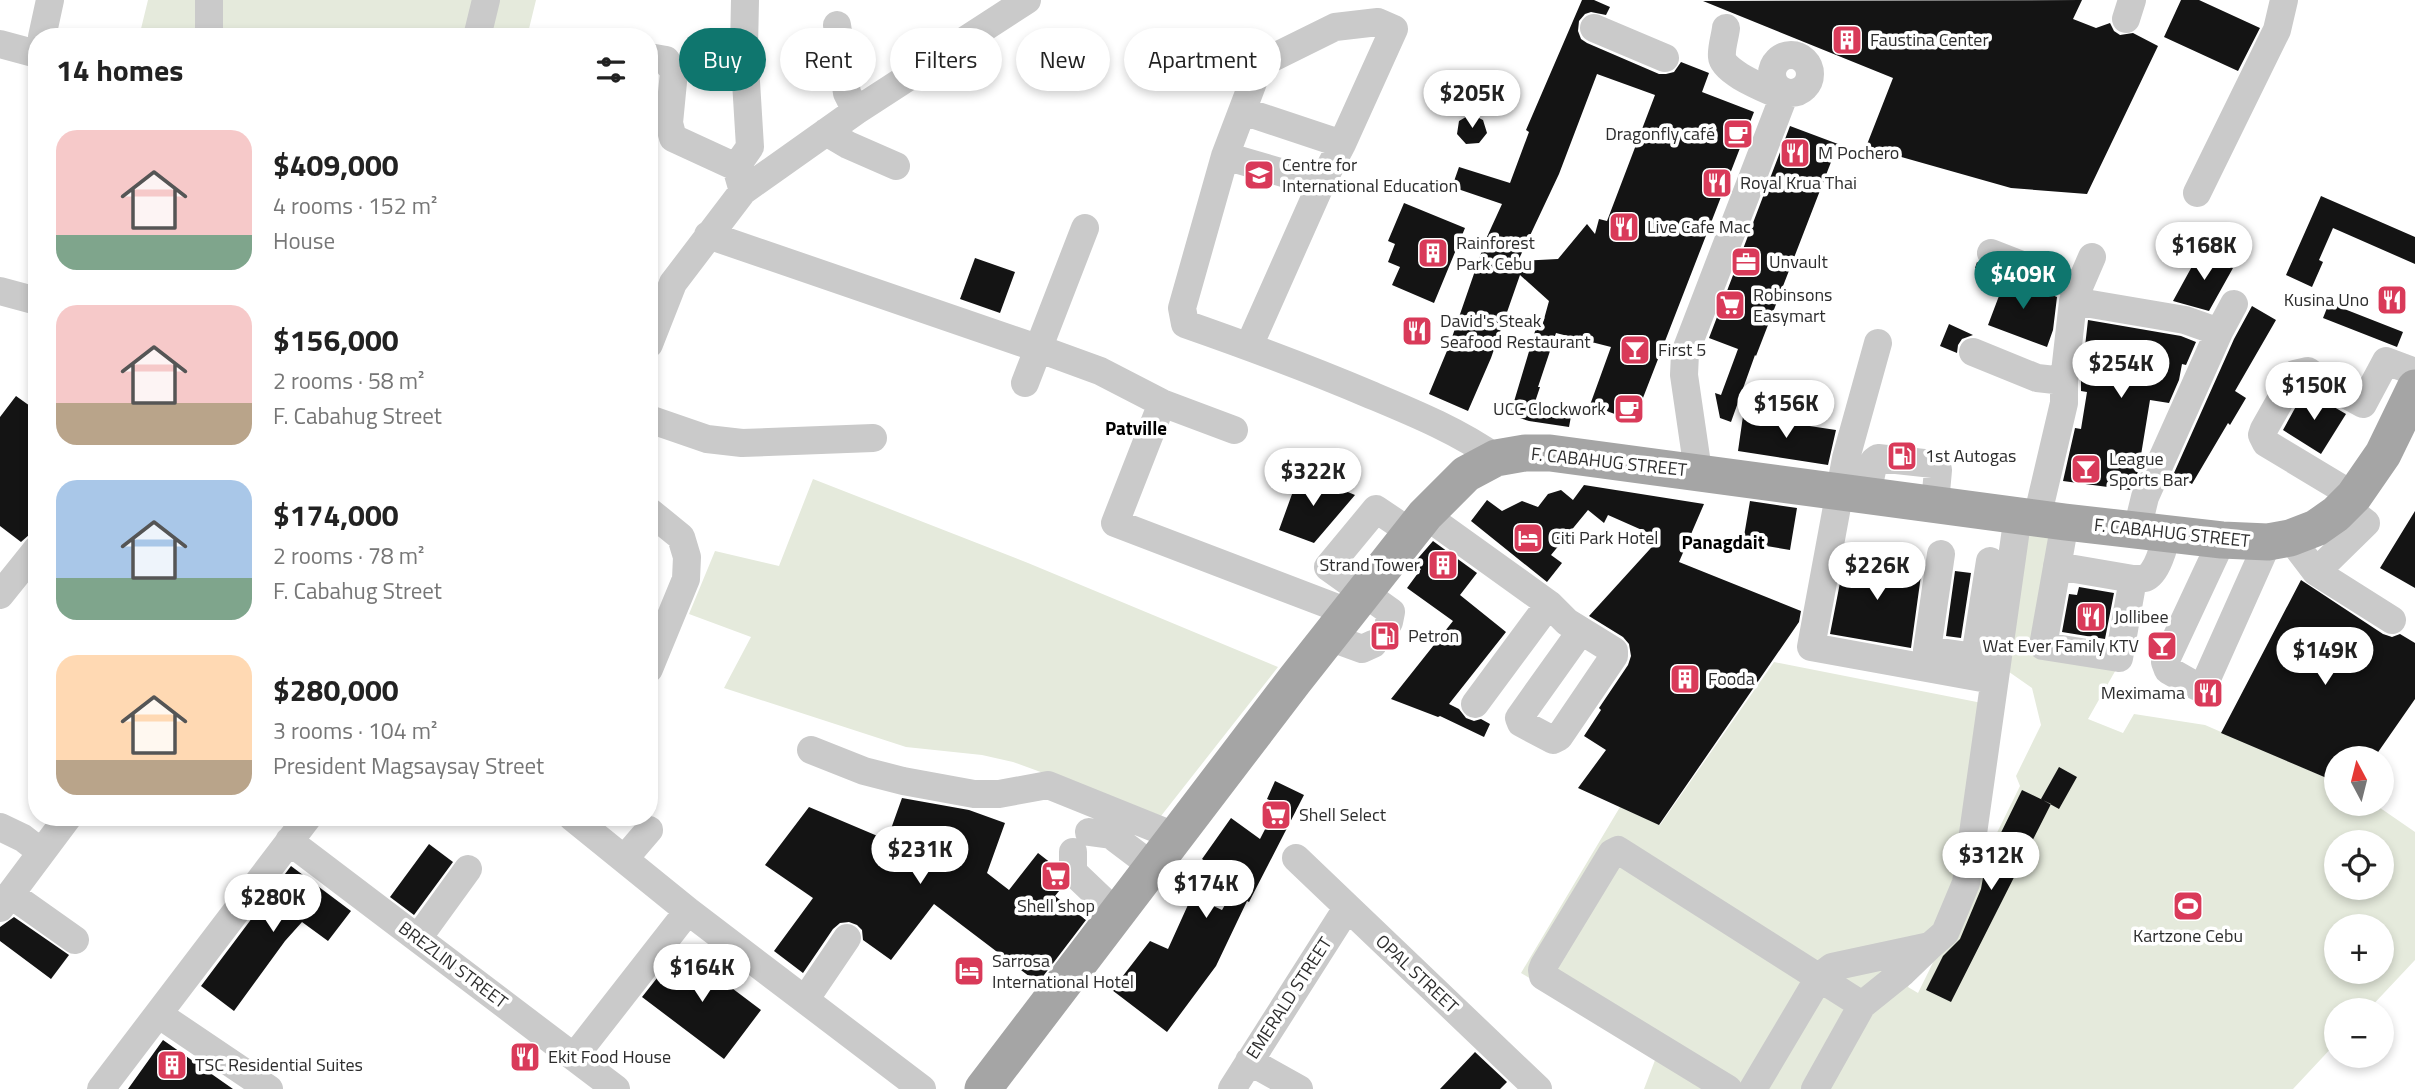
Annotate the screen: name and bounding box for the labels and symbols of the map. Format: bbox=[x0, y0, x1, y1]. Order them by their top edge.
building icon: Faustina Center bbox=[1830, 23, 1864, 57]
place label: Faustina Center bbox=[1870, 26, 1989, 53]
pin: $205K bbox=[1423, 71, 1521, 130]
cafe icon: Dragonfly café bbox=[1721, 117, 1755, 151]
place label: Dragonfly café bbox=[1605, 120, 1715, 147]
restaurant icon: M Pochero bbox=[1778, 136, 1812, 170]
place label: M Pochero bbox=[1818, 139, 1899, 166]
place label: Centre for International Education bbox=[1282, 151, 1458, 199]
school or university icon: Centre for International Education bbox=[1242, 158, 1276, 192]
restaurant icon: Royal Krua Thai bbox=[1700, 166, 1734, 200]
place label: Royal Krua Thai bbox=[1740, 169, 1857, 196]
restaurant icon: Live Cafe Mac bbox=[1607, 210, 1641, 244]
place label: Live Cafe Mac bbox=[1647, 213, 1751, 240]
pin: $168K bbox=[2155, 222, 2253, 282]
place label: Rainforest Park Cebu bbox=[1456, 229, 1536, 277]
building icon: Rainforest Park Cebu bbox=[1416, 236, 1450, 270]
office icon: Unvault bbox=[1729, 245, 1763, 279]
place label: Unvault bbox=[1769, 248, 1828, 275]
pin: $409K bbox=[1974, 252, 2072, 311]
place label: Robinsons Easymart bbox=[1753, 281, 1832, 329]
restaurant icon: Kusina Uno bbox=[2375, 283, 2409, 317]
place label: Kusina Uno bbox=[2284, 286, 2369, 313]
supermarket icon: Robinsons Easymart bbox=[1713, 288, 1747, 322]
place label: David's Steak Seafood Restaurant bbox=[1440, 307, 1591, 355]
restaurant icon: David's Steak Seafood Restaurant bbox=[1400, 314, 1434, 348]
bar icon: First 5 bbox=[1618, 333, 1652, 367]
place label: First 5 bbox=[1658, 336, 1706, 363]
pin: $254K bbox=[2072, 340, 2170, 400]
pin: $150K bbox=[2265, 362, 2363, 422]
pin: $156K bbox=[1737, 380, 1835, 440]
cafe icon: UCC Clockwork bbox=[1612, 392, 1646, 426]
place label: UCC Clockwork bbox=[1493, 395, 1606, 422]
district label: Patville bbox=[1105, 413, 1167, 442]
fuel station icon: 1st Autogas bbox=[1885, 439, 1919, 473]
street label: F. CABAHUG STREET bbox=[1530, 440, 1689, 483]
place label: 1st Autogas bbox=[1925, 442, 2016, 469]
place label: League Sports Bar bbox=[2109, 445, 2189, 493]
pin: $322K bbox=[1264, 448, 1362, 508]
bar icon: League Sports Bar bbox=[2069, 452, 2103, 486]
street label: F. CABAHUG STREET bbox=[2093, 511, 2252, 554]
hotel icon: Citi Park Hotel bbox=[1511, 521, 1545, 555]
place label: Citi Park Hotel bbox=[1551, 524, 1658, 551]
district label: Panagdait bbox=[1681, 527, 1765, 556]
pin: $226K bbox=[1828, 542, 1926, 602]
building icon: Strand Tower bbox=[1426, 548, 1460, 582]
place label: Strand Tower bbox=[1320, 551, 1420, 578]
restaurant icon: Jollibee bbox=[2074, 600, 2108, 634]
place label: Jollibee bbox=[2114, 603, 2169, 630]
fuel station icon: Petron bbox=[1368, 619, 1402, 653]
place label: Petron bbox=[1408, 622, 1459, 649]
pin: $149K bbox=[2276, 628, 2374, 687]
bar icon: Wat Ever Family KTV bbox=[2145, 629, 2179, 663]
place label: Wat Ever Family KTV bbox=[1983, 632, 2140, 659]
building icon: Fooda bbox=[1668, 662, 1702, 696]
place label: Fooda bbox=[1708, 665, 1755, 692]
restaurant icon: Meximama bbox=[2191, 676, 2225, 710]
place label: Meximama bbox=[2101, 679, 2185, 706]
north arrow bbox=[2324, 746, 2394, 816]
supermarket icon: Shell Select bbox=[1259, 798, 1293, 832]
place label: Shell Select bbox=[1299, 801, 1387, 828]
pin: $231K bbox=[871, 826, 969, 886]
pin: $312K bbox=[1942, 832, 2040, 892]
supermarket icon: Shell shop bbox=[1039, 859, 1073, 893]
pin: $174K bbox=[1157, 860, 1255, 920]
pin: $280K bbox=[224, 874, 322, 934]
sports icon: Kartzone Cebu bbox=[2171, 889, 2205, 923]
place label: Shell shop bbox=[1017, 892, 1095, 919]
street label: BREZLIN STREET bbox=[393, 915, 514, 1015]
place label: Kartzone Cebu bbox=[2133, 922, 2243, 949]
street label: OPAL STREET bbox=[1370, 928, 1465, 1020]
street label: EMERALD STREET bbox=[1239, 931, 1338, 1064]
pin: $164K bbox=[653, 944, 751, 1004]
place label: Sarrosa International Hotel bbox=[992, 947, 1134, 995]
hotel icon: Sarrosa International Hotel bbox=[952, 954, 986, 988]
restaurant icon: Ekit Food House bbox=[508, 1040, 542, 1074]
place label: Ekit Food House bbox=[548, 1043, 671, 1070]
building icon: TSC Residential Suites bbox=[155, 1048, 189, 1082]
place label: TSC Residential Suites bbox=[195, 1051, 363, 1078]

